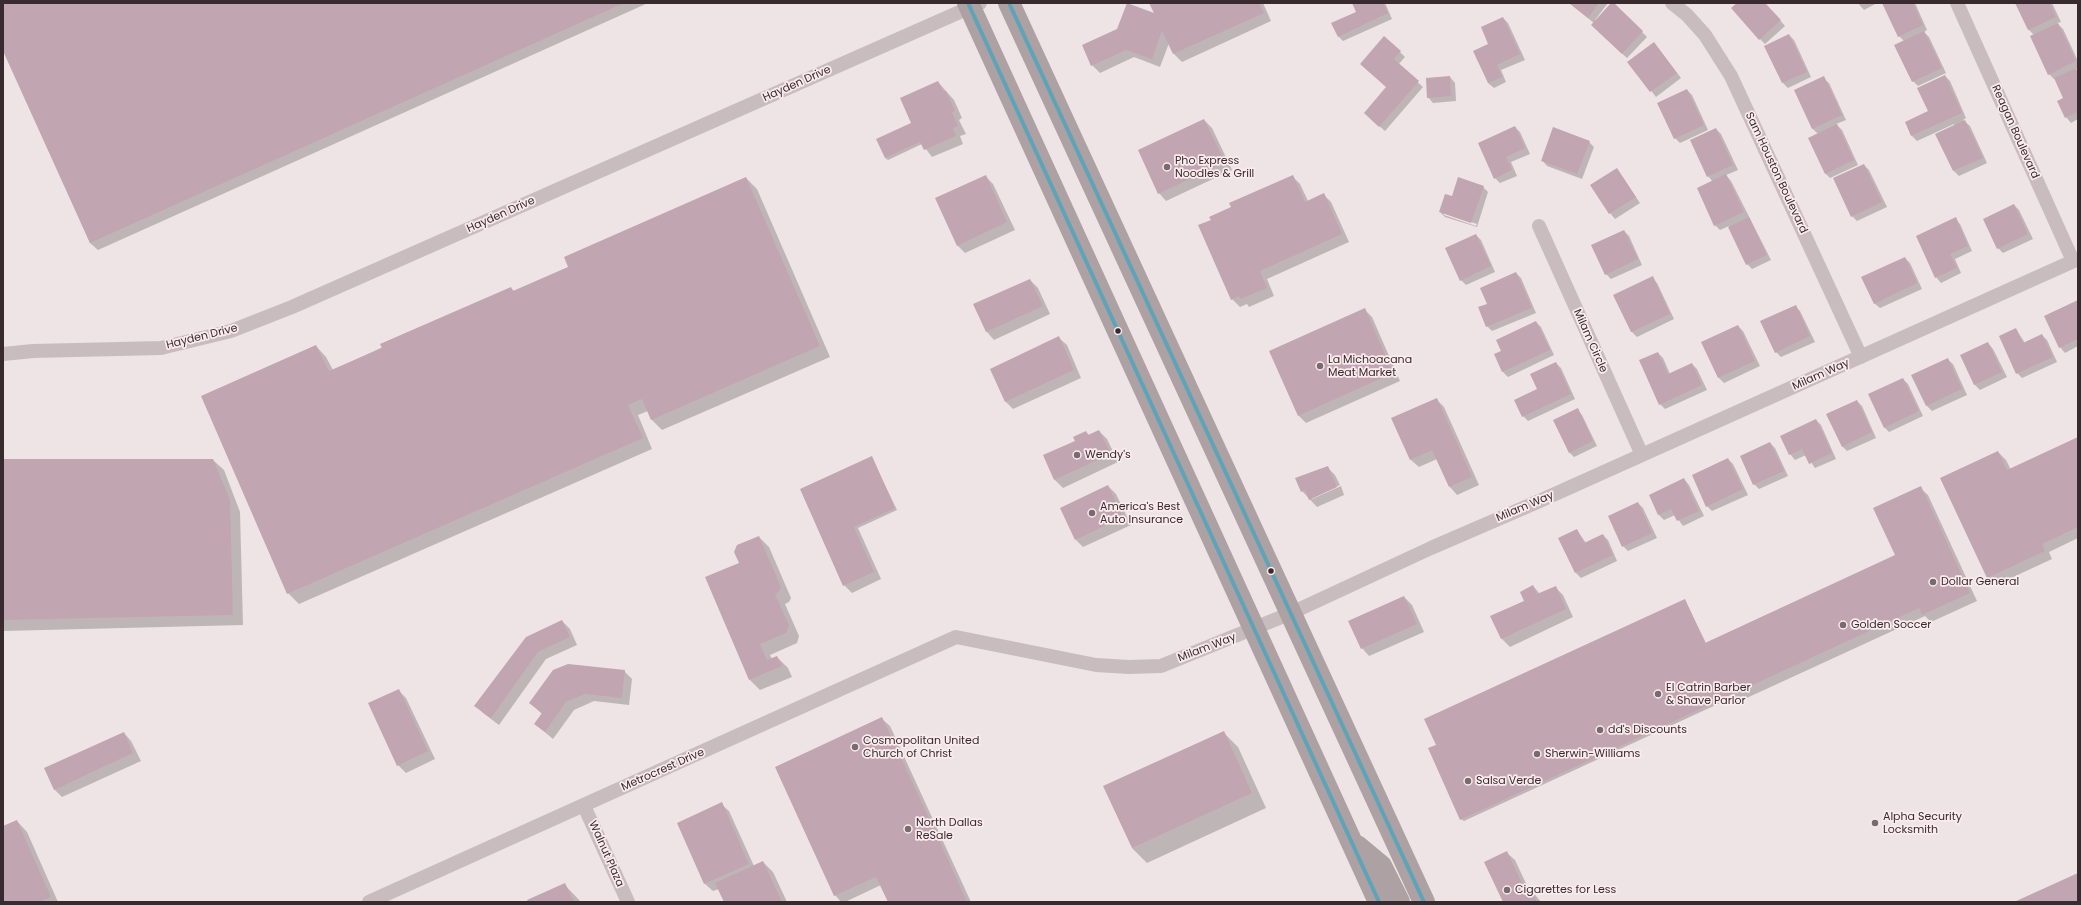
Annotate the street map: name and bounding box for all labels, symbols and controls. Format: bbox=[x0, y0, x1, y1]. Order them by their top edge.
street label: Hayden Drive bbox=[761, 63, 833, 105]
street label: Reagan Boulevard bbox=[1988, 83, 2042, 181]
street label: Sam Houston Boulevard bbox=[1742, 110, 1810, 236]
place label: Pho Express Noodles & Grill bbox=[1175, 154, 1254, 180]
marker: Pho Express Noodles & Grill bbox=[1162, 162, 1172, 172]
street label: Hayden Drive bbox=[465, 194, 537, 236]
street label: Milam Circle bbox=[1570, 307, 1610, 375]
street label: Hayden Drive bbox=[165, 322, 239, 352]
unlabelled marker bbox=[1113, 326, 1123, 336]
place label: La Michoacana Meat Market bbox=[1328, 353, 1412, 379]
street label: Milam Way bbox=[1790, 357, 1852, 393]
marker: La Michoacana Meat Market bbox=[1315, 361, 1325, 371]
place label: Wendy's bbox=[1085, 448, 1131, 462]
marker: Wendy's bbox=[1072, 450, 1082, 460]
street label: Milam Way bbox=[1494, 489, 1556, 525]
place label: America's Best Auto Insurance bbox=[1100, 500, 1183, 526]
marker: America's Best Auto Insurance bbox=[1087, 508, 1097, 518]
unlabelled marker bbox=[1266, 566, 1276, 576]
place label: Dollar General bbox=[1941, 575, 2019, 589]
marker: Dollar General bbox=[1928, 577, 1938, 587]
place label: Golden Soccer bbox=[1851, 618, 1931, 632]
marker: Golden Soccer bbox=[1838, 620, 1848, 630]
street label: Milam Way bbox=[1176, 631, 1238, 665]
place label: El Catrin Barber & Shave Parlor bbox=[1666, 681, 1751, 707]
marker: El Catrin Barber & Shave Parlor bbox=[1653, 689, 1663, 699]
place label: dd's Discounts bbox=[1608, 723, 1687, 737]
marker: dd's Discounts bbox=[1595, 725, 1605, 735]
place label: Cosmopolitan United Church of Christ bbox=[863, 734, 979, 760]
marker: Cosmopolitan United Church of Christ bbox=[850, 742, 860, 752]
street label: Metrocrest Drive bbox=[620, 746, 706, 794]
place label: Sherwin-Williams bbox=[1545, 747, 1640, 761]
marker: Sherwin-Williams bbox=[1532, 749, 1542, 759]
place label: Salsa Verde bbox=[1476, 774, 1541, 788]
marker: Salsa Verde bbox=[1463, 776, 1473, 786]
place label: Alpha Security Locksmith bbox=[1883, 810, 1962, 836]
place label: North Dallas ReSale bbox=[916, 816, 983, 842]
marker: Alpha Security Locksmith bbox=[1870, 818, 1880, 828]
street label: Walnut Plaza bbox=[586, 819, 626, 889]
marker: North Dallas ReSale bbox=[903, 824, 913, 834]
place label: Cigarettes for Less bbox=[1515, 883, 1616, 897]
marker: Cigarettes for Less bbox=[1502, 885, 1512, 895]

